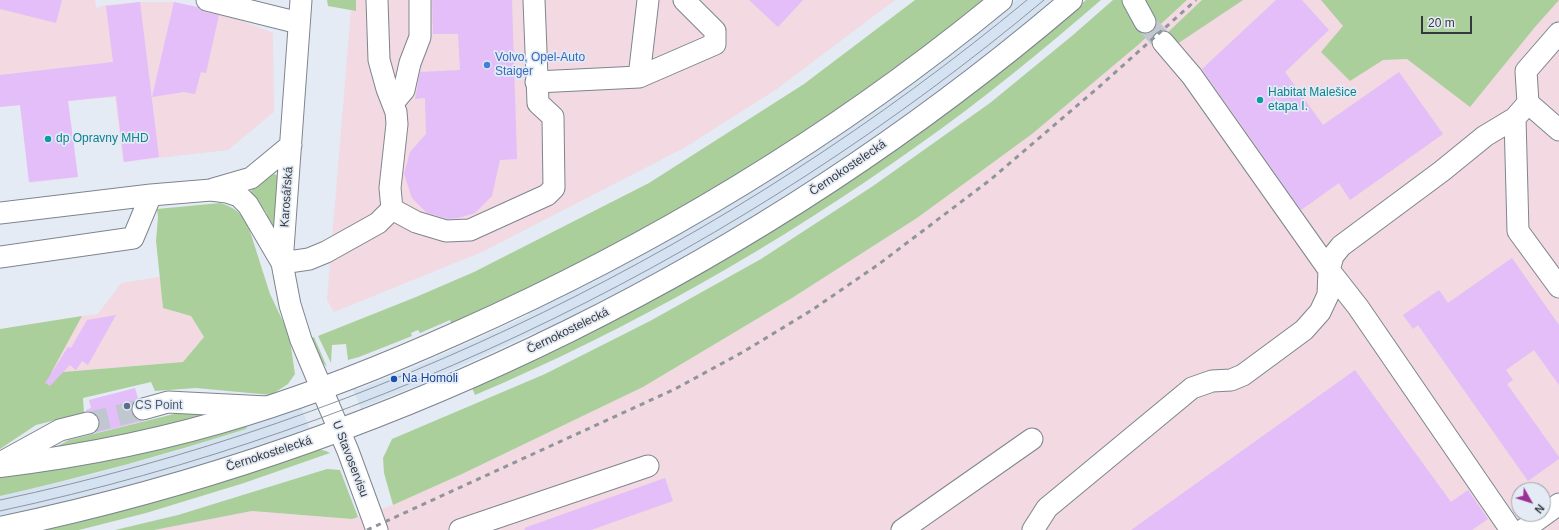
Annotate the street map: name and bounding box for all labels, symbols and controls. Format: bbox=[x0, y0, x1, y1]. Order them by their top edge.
scale bar bbox=[1423, 8, 1474, 34]
text: 20 m bbox=[1428, 16, 1455, 30]
place label: Volvo, Opel-Auto Staiger bbox=[495, 51, 585, 79]
marker: Volvo, Opel-Auto Staiger bbox=[482, 60, 492, 70]
place label: Habitat Malešice etapa I. bbox=[1268, 86, 1357, 114]
marker: Habitat Malešice etapa I. bbox=[1255, 95, 1265, 105]
place label: dp Opravny MHD bbox=[56, 132, 149, 146]
marker: dp Opravny MHD bbox=[43, 134, 53, 144]
street label: Černokostelecká bbox=[807, 137, 889, 199]
street label: Karosářská bbox=[278, 166, 296, 228]
street label: Černokostelecká bbox=[525, 305, 611, 357]
place label: Na Homoli bbox=[402, 372, 458, 386]
marker: Na Homoli bbox=[389, 374, 399, 384]
place label: CS Point bbox=[135, 399, 182, 413]
marker: CS Point bbox=[122, 401, 132, 411]
street label: U Stavoservisu bbox=[329, 419, 371, 499]
street label: Černokostelecká bbox=[224, 433, 314, 475]
north arrow bbox=[1511, 482, 1551, 522]
text: N bbox=[1532, 502, 1547, 516]

